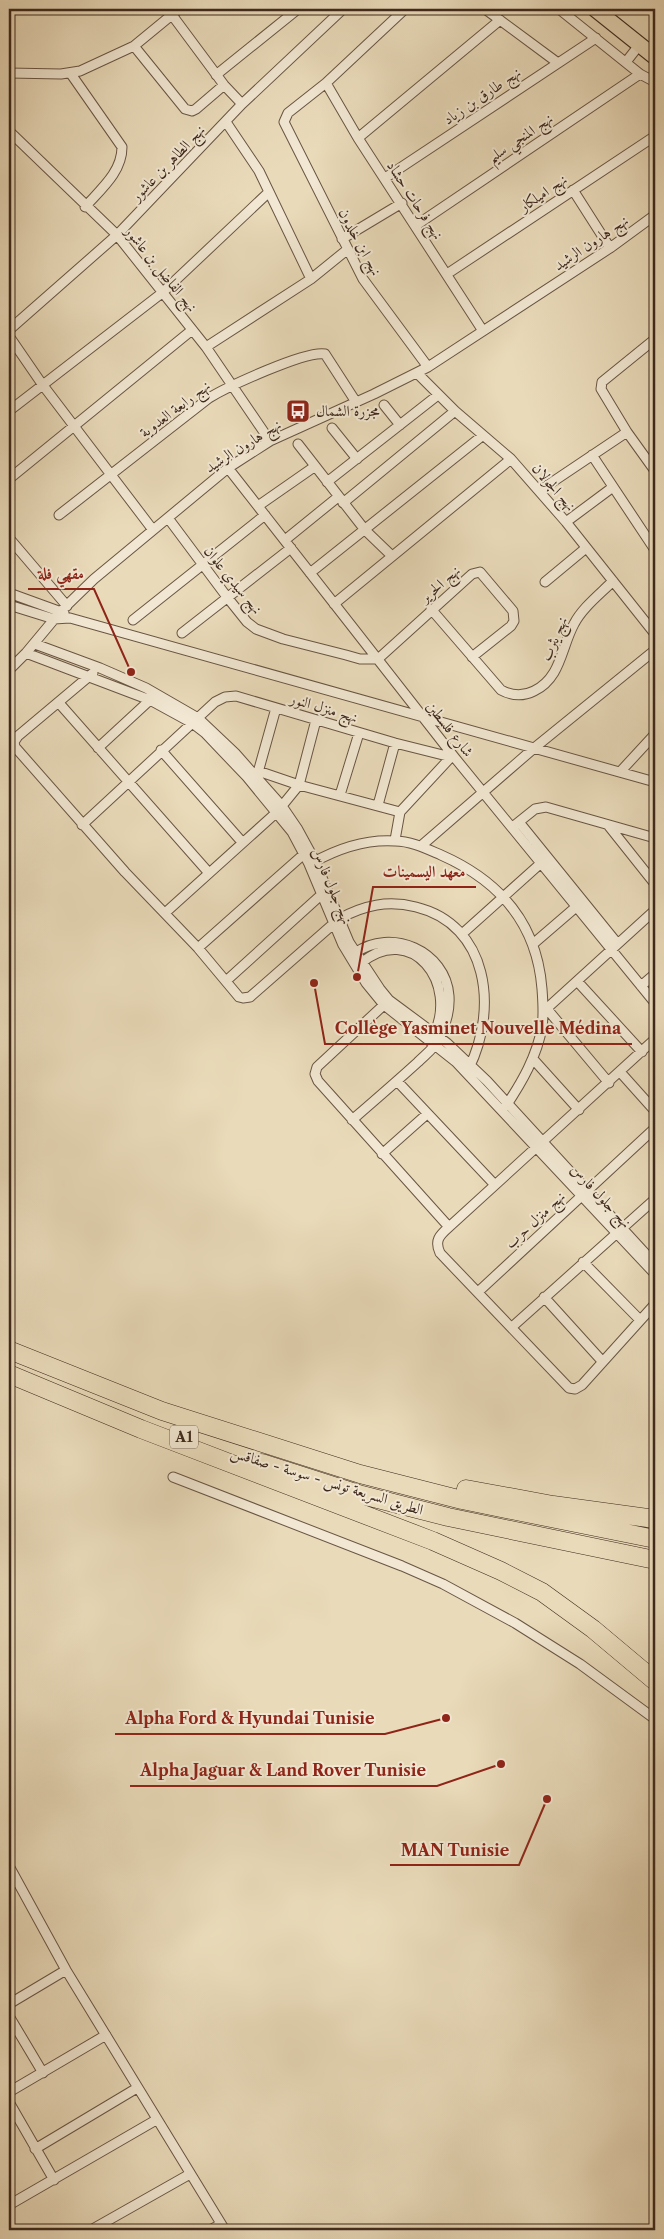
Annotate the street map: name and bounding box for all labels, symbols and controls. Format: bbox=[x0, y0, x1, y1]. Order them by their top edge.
street label: نهج طارق بن زياد bbox=[439, 63, 527, 133]
street label: نهج المنجي سليم bbox=[483, 109, 560, 172]
street label: نهج الطاهر بن عاشور bbox=[125, 120, 213, 210]
street label: نهج فرحات حشاد bbox=[379, 157, 448, 245]
street label: نهج اميلكار bbox=[513, 170, 573, 221]
street label: نهج ابن خلدون bbox=[330, 205, 386, 281]
street label: نهج هارون الرشيد bbox=[550, 211, 635, 279]
street label: نهج الفاضل بن عاشور bbox=[116, 220, 202, 319]
street label: نهج رابعة العدوية bbox=[136, 376, 217, 445]
bus stop icon: مجزرة الشمال bbox=[285, 398, 311, 424]
place label: مجزرة الشمال bbox=[316, 401, 380, 421]
street label: نهج هارون الرشيد bbox=[201, 415, 287, 481]
street label: نهج الجولان bbox=[525, 459, 580, 518]
street label: نهج سيدي علوان bbox=[196, 542, 267, 621]
callout: مقهي فلة bbox=[28, 558, 94, 589]
street label: نهج الحرير bbox=[414, 561, 467, 612]
text: مقهي فلة bbox=[37, 563, 84, 588]
street label: نهج يثرب bbox=[536, 614, 576, 666]
street label: نهج منزل النور bbox=[285, 688, 360, 732]
street label: شارع فلسطين bbox=[420, 697, 478, 763]
street label: نهج جلول فارس bbox=[303, 845, 357, 929]
callout: معهد اليسمينات bbox=[373, 856, 476, 887]
text: معهد اليسمينات bbox=[383, 861, 465, 881]
callout: Collège Yasminet Nouvelle Médina bbox=[325, 1013, 632, 1044]
text: Collège Yasminet Nouvelle Médina bbox=[335, 1018, 622, 1038]
street label: نهج جلول فارس bbox=[563, 1160, 636, 1235]
street label: نهج منزل حرب bbox=[500, 1187, 572, 1256]
road number: A1 bbox=[170, 1425, 198, 1448]
street label: الطريق السريعة تونس - سوسة - صفاقس bbox=[228, 1442, 426, 1520]
callout: Alpha Ford & Hyundai Tunisie bbox=[115, 1703, 385, 1734]
text: Alpha Ford & Hyundai Tunisie bbox=[124, 1708, 375, 1728]
callout: Alpha Jaguar & Land Rover Tunisie bbox=[130, 1755, 437, 1786]
text: Alpha Jaguar & Land Rover Tunisie bbox=[139, 1760, 426, 1780]
callout: MAN Tunisie bbox=[390, 1834, 519, 1865]
text: MAN Tunisie bbox=[401, 1840, 510, 1860]

